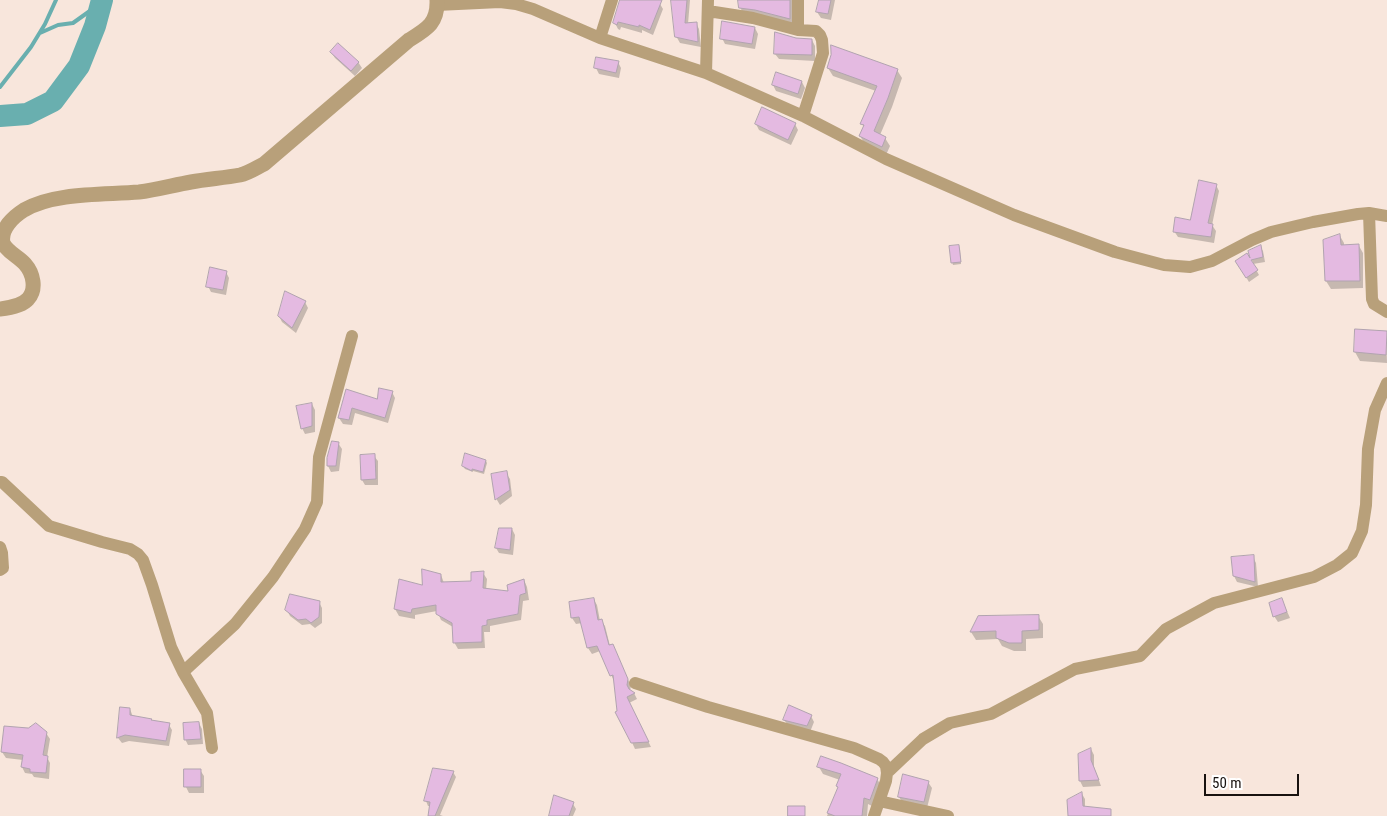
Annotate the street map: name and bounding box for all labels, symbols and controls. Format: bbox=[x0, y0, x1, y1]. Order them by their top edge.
scale bar bbox=[1207, 764, 1302, 796]
text: 50 m bbox=[1212, 774, 1242, 792]

